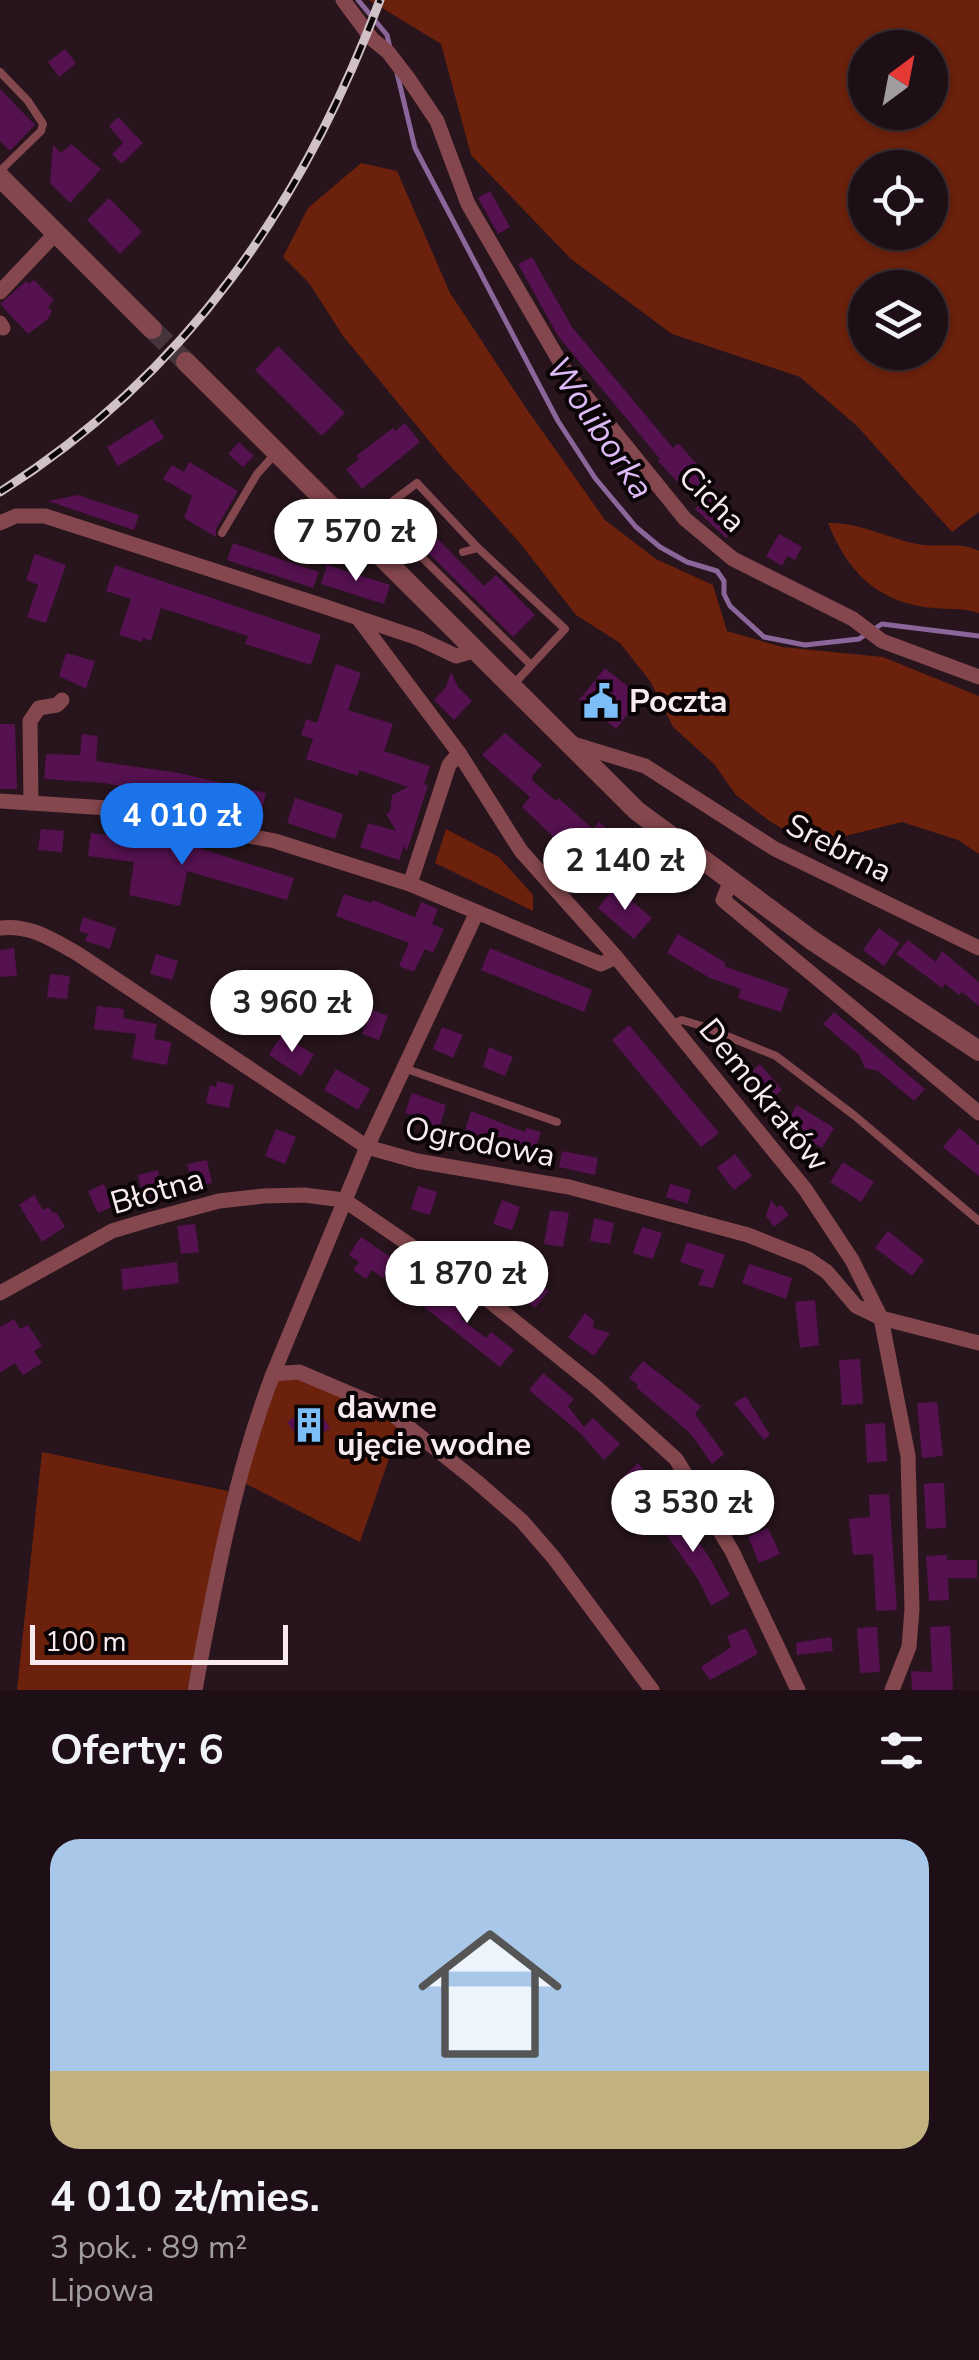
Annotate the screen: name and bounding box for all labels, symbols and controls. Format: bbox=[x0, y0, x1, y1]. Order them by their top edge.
north arrow bbox=[848, 30, 948, 130]
map controls bbox=[848, 30, 948, 370]
button: locate bbox=[848, 150, 948, 250]
button: layers bbox=[848, 270, 948, 370]
water label: Woliborka bbox=[535, 347, 665, 509]
street label: Cicha bbox=[669, 456, 755, 542]
pin: 7 570 zł bbox=[253, 499, 459, 584]
text: 7 570 zł bbox=[296, 510, 416, 553]
place label: Poczta bbox=[629, 680, 728, 723]
public building icon: Poczta bbox=[582, 682, 620, 720]
pin: 4 010 zł bbox=[79, 783, 285, 868]
text: 4 010 zł bbox=[122, 794, 242, 837]
street label: Srebrna bbox=[779, 803, 899, 893]
pin: 2 140 zł bbox=[522, 828, 728, 913]
text: 2 140 zł bbox=[565, 839, 685, 882]
pin: 3 960 zł bbox=[189, 970, 395, 1055]
text: 3 960 zł bbox=[232, 981, 352, 1024]
street label: Demokratów bbox=[689, 1009, 839, 1181]
street label: Ogrodowa bbox=[401, 1106, 559, 1178]
street label: Błotna bbox=[105, 1157, 209, 1225]
pin: 1 870 zł bbox=[364, 1241, 570, 1326]
text: 1 870 zł bbox=[407, 1252, 527, 1295]
place label: dawne ujęcie wodne bbox=[337, 1386, 531, 1466]
building icon: dawne ujęcie wodne bbox=[290, 1406, 328, 1444]
pin: 3 530 zł bbox=[590, 1470, 796, 1555]
text: 3 530 zł bbox=[633, 1481, 753, 1524]
scale bar bbox=[30, 1620, 288, 1664]
text: 100 m bbox=[45, 1623, 127, 1661]
text: Oferty: 6 bbox=[50, 1722, 224, 1779]
icon: filters bbox=[874, 1723, 929, 1778]
icon: home bbox=[400, 1904, 580, 2084]
text: 4 010 zł/mies. bbox=[50, 2169, 320, 2226]
text: 3 pok. · 89 m² bbox=[50, 2226, 247, 2269]
text: Lipowa bbox=[50, 2269, 155, 2312]

